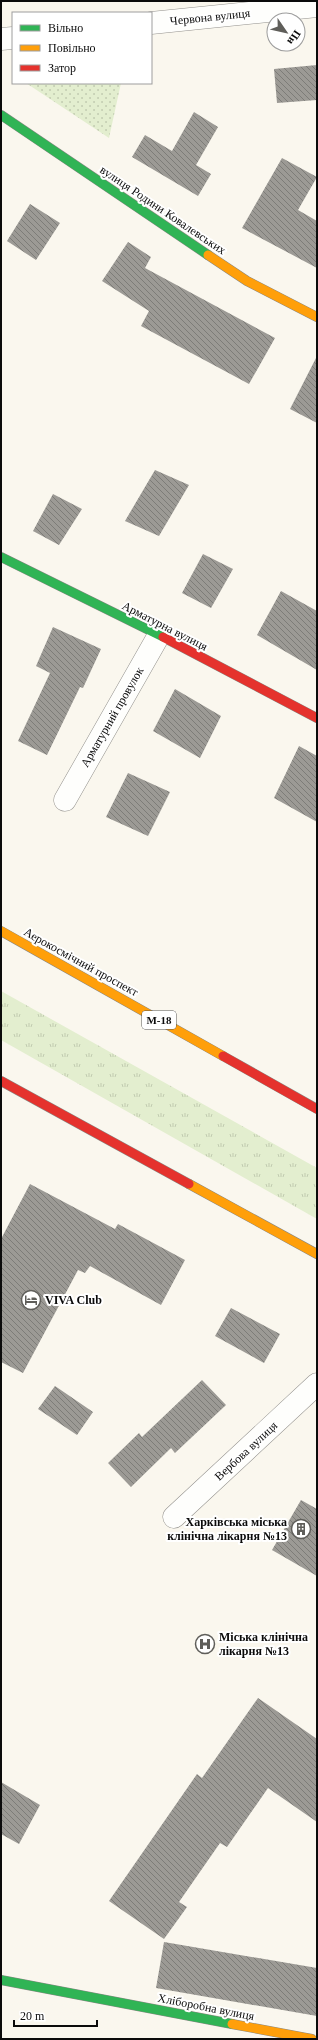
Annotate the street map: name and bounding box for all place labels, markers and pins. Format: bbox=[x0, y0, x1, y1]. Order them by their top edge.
hotel icon: VIVA Club bbox=[20, 1289, 42, 1311]
place label: VIVA Club bbox=[45, 1293, 102, 1307]
place label: Харківська міська клінічна лікарня №13 bbox=[167, 1515, 287, 1543]
building icon: Харківська міська клінічна лікарня №13 bbox=[290, 1518, 312, 1540]
place label: Міська клінічна лікарня №13 bbox=[219, 1630, 308, 1658]
hospital icon: Міська клінічна лікарня №13 bbox=[194, 1633, 216, 1655]

